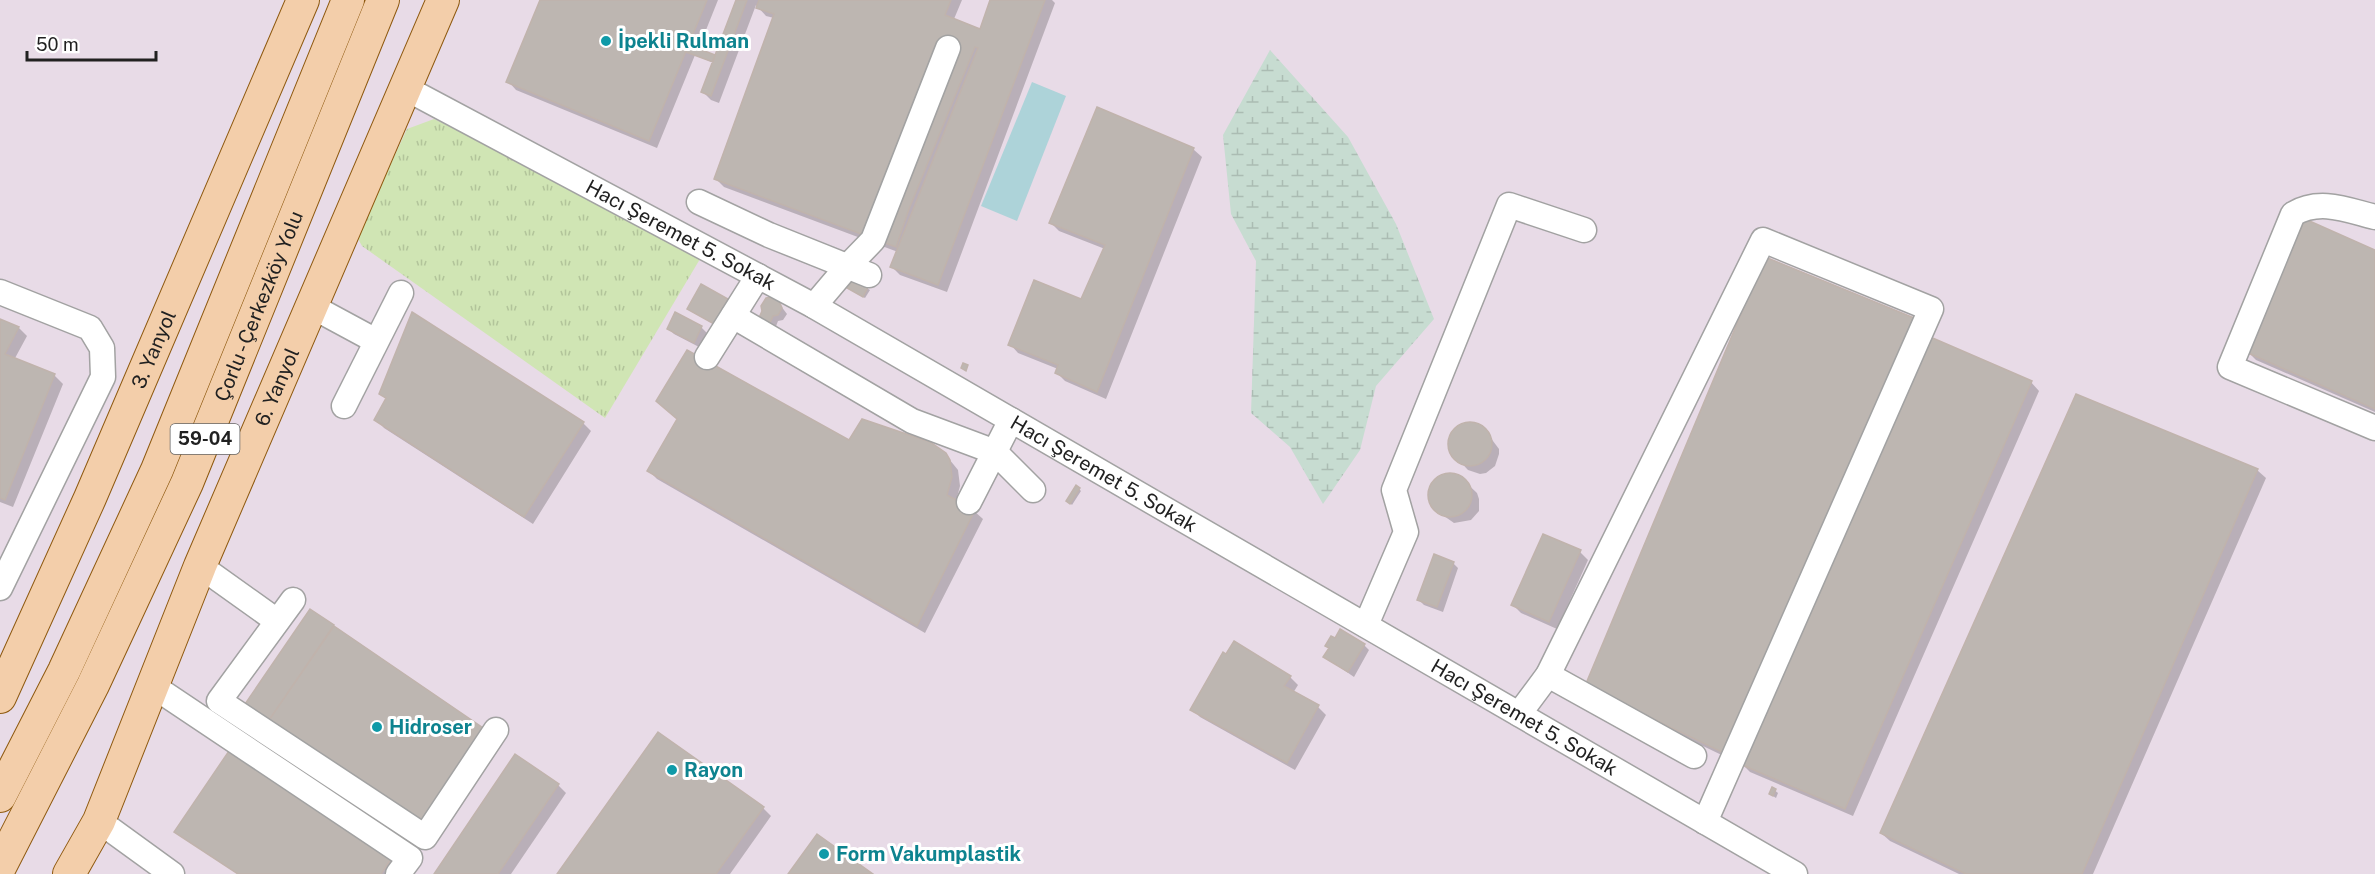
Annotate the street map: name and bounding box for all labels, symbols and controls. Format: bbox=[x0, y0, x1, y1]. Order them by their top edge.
scale bar bbox=[27, 24, 156, 62]
place label: İpekli Rulman bbox=[618, 28, 749, 53]
text: 50 m bbox=[36, 34, 79, 55]
marker: İpekli Rulman bbox=[599, 34, 613, 48]
street label: Hacı Şeremet 5. Sokak bbox=[582, 175, 779, 295]
street label: Çorlu - Çerkezköy Yolu bbox=[209, 207, 308, 405]
street label: 3. Yanyol bbox=[126, 307, 181, 392]
street label: 6. Yanyol bbox=[250, 344, 304, 430]
street label: Hacı Şeremet 5. Sokak bbox=[1006, 410, 1201, 537]
road number: 59-04 bbox=[170, 424, 240, 454]
street label: Hacı Şeremet 5. Sokak bbox=[1427, 654, 1622, 781]
place label: Hidroser bbox=[389, 715, 472, 739]
marker: Hidroser bbox=[370, 720, 384, 734]
place label: Rayon bbox=[684, 758, 743, 782]
marker: Rayon bbox=[665, 763, 679, 777]
place label: Form Vakumplastik bbox=[836, 842, 1021, 866]
marker: Form Vakumplastik bbox=[817, 847, 831, 861]

